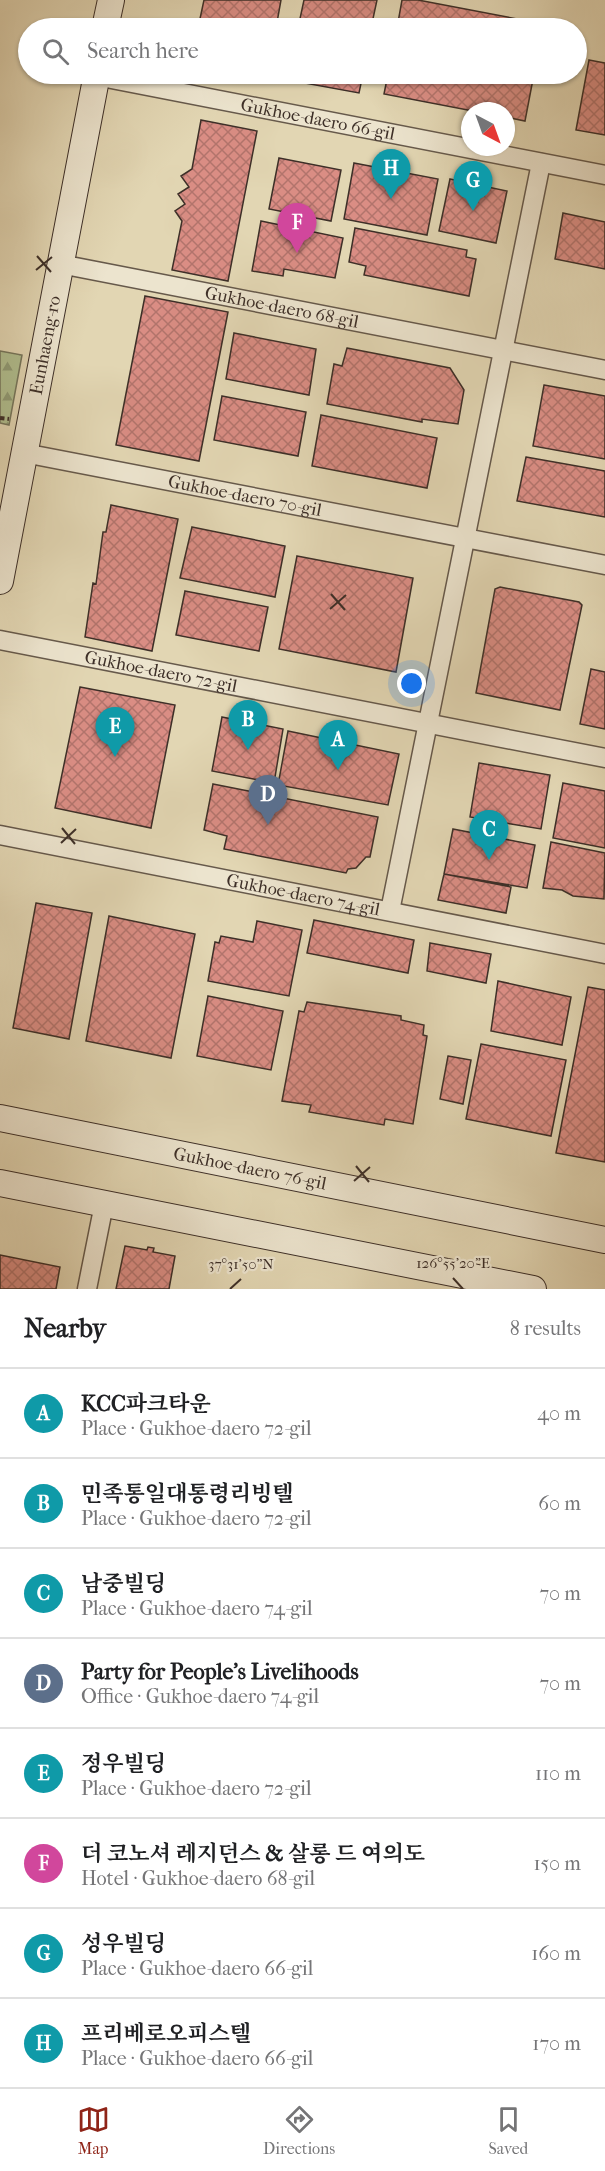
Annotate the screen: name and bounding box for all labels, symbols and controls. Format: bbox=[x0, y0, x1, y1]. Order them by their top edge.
search box bbox=[18, 18, 587, 84]
icon: search bbox=[39, 35, 72, 68]
text: Search here bbox=[87, 38, 199, 64]
street label: Gukhoe-daero 66-gil bbox=[239, 94, 397, 145]
north arrow bbox=[461, 102, 515, 156]
pin: H bbox=[372, 150, 410, 199]
pin: G bbox=[454, 162, 492, 211]
pin: F bbox=[278, 204, 316, 253]
street label: Gukhoe-daero 68-gil bbox=[203, 282, 360, 333]
street label: Eunhaeng-ro bbox=[26, 294, 65, 397]
street label: Gukhoe-daero 70-gil bbox=[166, 471, 323, 521]
street label: Gukhoe-daero 72-gil bbox=[83, 647, 239, 697]
your location bbox=[397, 669, 426, 698]
pin: B bbox=[228, 700, 268, 750]
pin: E bbox=[96, 708, 134, 757]
pin: A bbox=[318, 720, 358, 770]
pin: D bbox=[248, 776, 288, 825]
pin: C bbox=[470, 810, 508, 860]
street label: Gukhoe-daero 74-gil bbox=[224, 870, 382, 920]
street label: Gukhoe-daero 76-gil bbox=[171, 1143, 328, 1195]
text: 126°55'20"E bbox=[416, 1254, 490, 1272]
text: 37°31'50"N bbox=[208, 1255, 274, 1273]
text: Nearby bbox=[24, 1313, 106, 1344]
text: 8 results bbox=[510, 1317, 581, 1340]
text: KCC파크타운 bbox=[81, 1391, 211, 1417]
text: A bbox=[37, 1402, 50, 1425]
text: 40 m bbox=[537, 1402, 581, 1425]
text: Place · Gukhoe-daero 72-gil bbox=[81, 1417, 311, 1440]
text: 민족통일대통령리빙텔 bbox=[81, 1481, 294, 1507]
text: B bbox=[37, 1492, 50, 1515]
text: 60 m bbox=[538, 1492, 581, 1515]
text: Place · Gukhoe-daero 72-gil bbox=[81, 1507, 311, 1530]
text: 남중빌딩 bbox=[81, 1571, 166, 1597]
text: C bbox=[37, 1582, 50, 1605]
text: 70 m bbox=[539, 1582, 581, 1605]
text: Place · Gukhoe-daero 74-gil bbox=[81, 1597, 313, 1620]
text: Party for People's Livelihoods bbox=[81, 1659, 359, 1685]
text: D bbox=[36, 1672, 51, 1695]
text: 70 m bbox=[539, 1672, 581, 1695]
text: Office · Gukhoe-daero 74-gil bbox=[81, 1685, 319, 1708]
text: 정우빌딩 bbox=[81, 1751, 166, 1777]
text: E bbox=[37, 1762, 50, 1785]
text: 110 m bbox=[535, 1762, 581, 1785]
text: Place · Gukhoe-daero 72-gil bbox=[81, 1777, 311, 1800]
text: 더 코노셔 레지던스 & 살롱 드 여의도 bbox=[81, 1841, 425, 1867]
text: F bbox=[38, 1852, 49, 1875]
text: 150 m bbox=[533, 1852, 581, 1875]
text: Hotel · Gukhoe-daero 68-gil bbox=[81, 1867, 315, 1890]
text: 성우빌딩 bbox=[81, 1931, 166, 1957]
text: G bbox=[36, 1942, 51, 1965]
text: 160 m bbox=[531, 1942, 581, 1965]
text: Place · Gukhoe-daero 66-gil bbox=[81, 1957, 313, 1980]
text: 프리베로오피스텔 bbox=[81, 2021, 251, 2047]
text: H bbox=[36, 2032, 51, 2055]
text: 170 m bbox=[532, 2032, 581, 2055]
text: Place · Gukhoe-daero 66-gil bbox=[81, 2047, 313, 2070]
tab: Map bbox=[77, 2103, 110, 2158]
tab: Directions bbox=[263, 2103, 335, 2158]
tab: Saved bbox=[489, 2103, 528, 2158]

